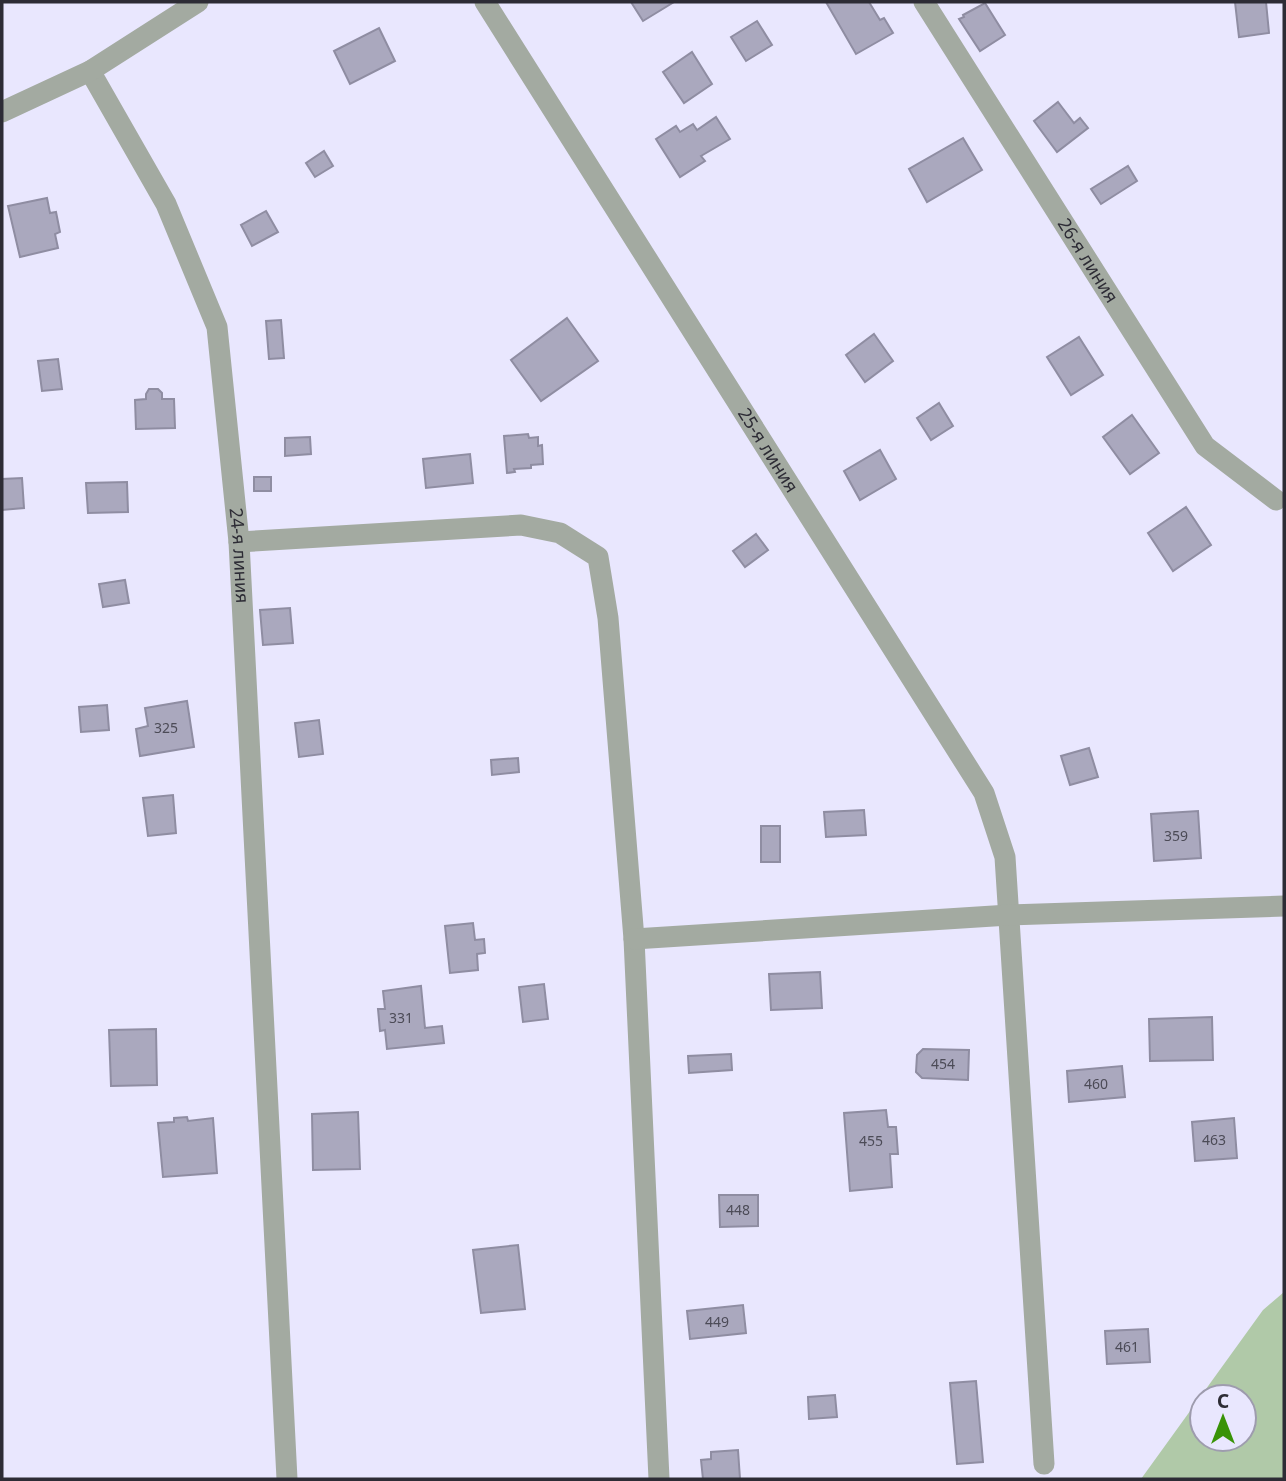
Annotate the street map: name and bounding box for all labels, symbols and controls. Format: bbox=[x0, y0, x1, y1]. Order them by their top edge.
street label: 26-я линия bbox=[1053, 213, 1124, 307]
street label: 25-я линия bbox=[733, 403, 804, 497]
street label: 24-я линия bbox=[225, 506, 255, 604]
house number: 325 bbox=[154, 718, 178, 737]
house number: 359 bbox=[1164, 826, 1188, 845]
house number: 331 bbox=[389, 1008, 413, 1027]
house number: 454 bbox=[931, 1054, 955, 1073]
house number: 460 bbox=[1084, 1074, 1108, 1093]
house number: 463 bbox=[1202, 1130, 1226, 1149]
house number: 455 bbox=[859, 1131, 883, 1150]
house number: 448 bbox=[726, 1200, 750, 1219]
house number: 449 bbox=[705, 1312, 729, 1331]
house number: 461 bbox=[1115, 1337, 1139, 1356]
north arrow bbox=[1188, 1383, 1258, 1453]
text: С bbox=[1217, 1388, 1229, 1414]

